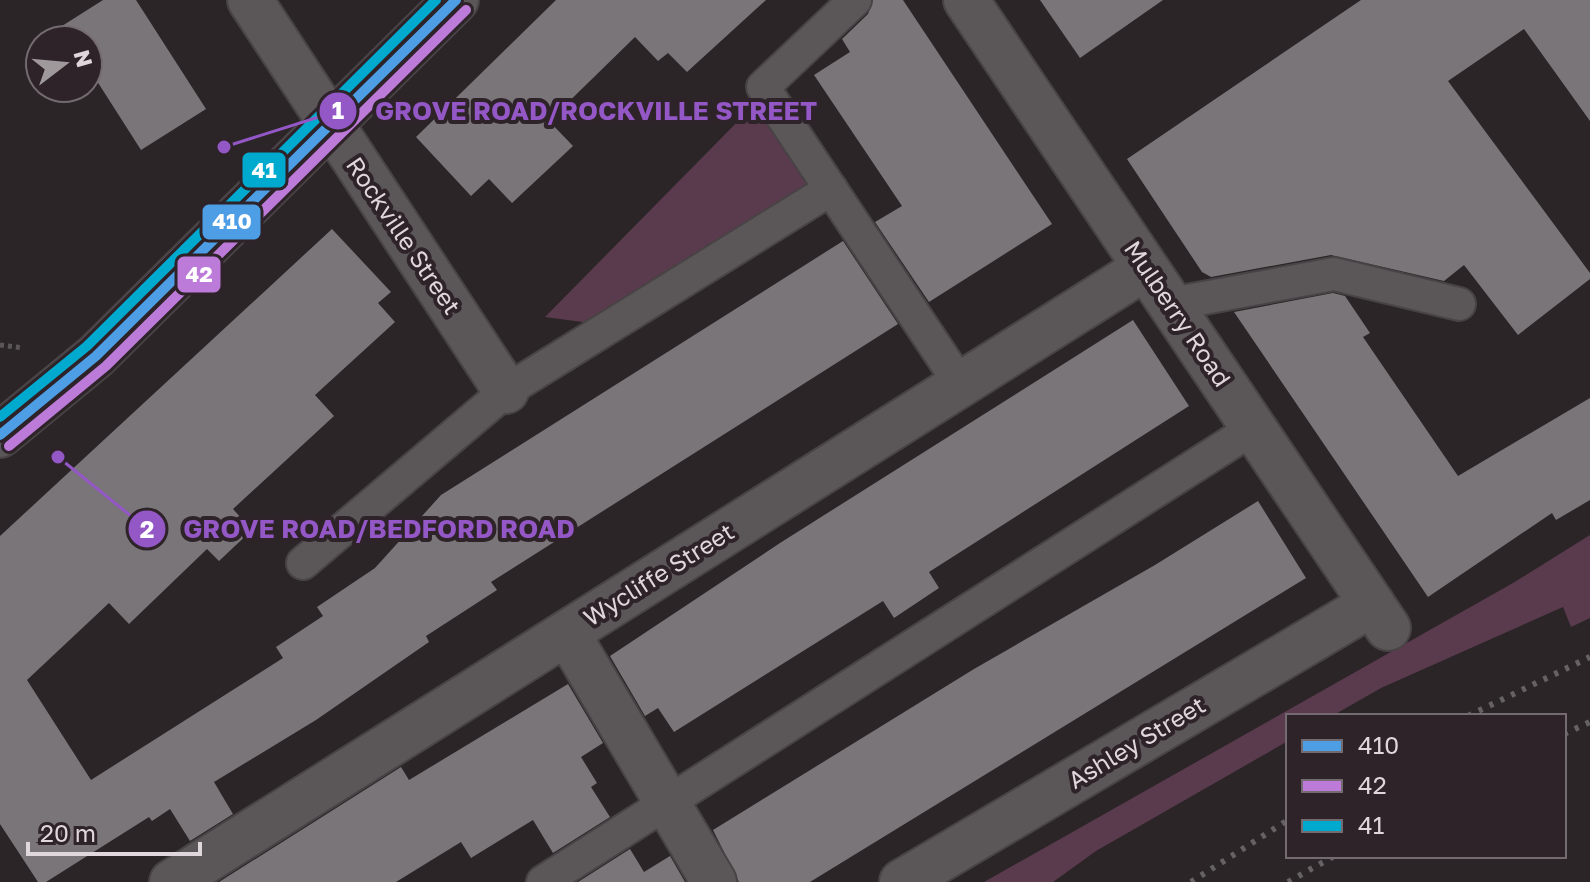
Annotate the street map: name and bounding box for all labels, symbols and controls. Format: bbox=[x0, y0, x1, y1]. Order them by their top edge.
north arrow bbox=[24, 24, 104, 104]
text: N bbox=[68, 47, 99, 70]
callout: GROVE ROAD/ROCKVILLE STREET bbox=[318, 86, 833, 136]
text: 1 bbox=[332, 95, 344, 124]
text: GROVE ROAD/ROCKVILLE STREET bbox=[375, 95, 817, 126]
line badge: 41 bbox=[241, 151, 287, 189]
street label: Rockville Street bbox=[341, 151, 468, 319]
text: 41 bbox=[251, 156, 277, 183]
line badge: 410 bbox=[201, 203, 262, 241]
text: 410 bbox=[212, 207, 252, 234]
street label: Mulberry Road bbox=[1119, 235, 1238, 391]
line badge: 42 bbox=[176, 255, 222, 294]
text: 42 bbox=[185, 260, 213, 287]
callout: GROVE ROAD/BEDFORD ROAD bbox=[127, 504, 591, 554]
text: GROVE ROAD/BEDFORD ROAD bbox=[183, 513, 575, 544]
text: 2 bbox=[140, 514, 154, 543]
street label: Wycliffe Street bbox=[578, 516, 739, 632]
street label: Ashley Street bbox=[1062, 689, 1210, 794]
legend bbox=[1286, 714, 1566, 858]
text: 410 bbox=[1358, 730, 1399, 759]
text: 42 bbox=[1358, 770, 1387, 799]
scale bar bbox=[28, 806, 200, 856]
text: 41 bbox=[1358, 810, 1384, 839]
text: 20 m bbox=[40, 818, 96, 847]

